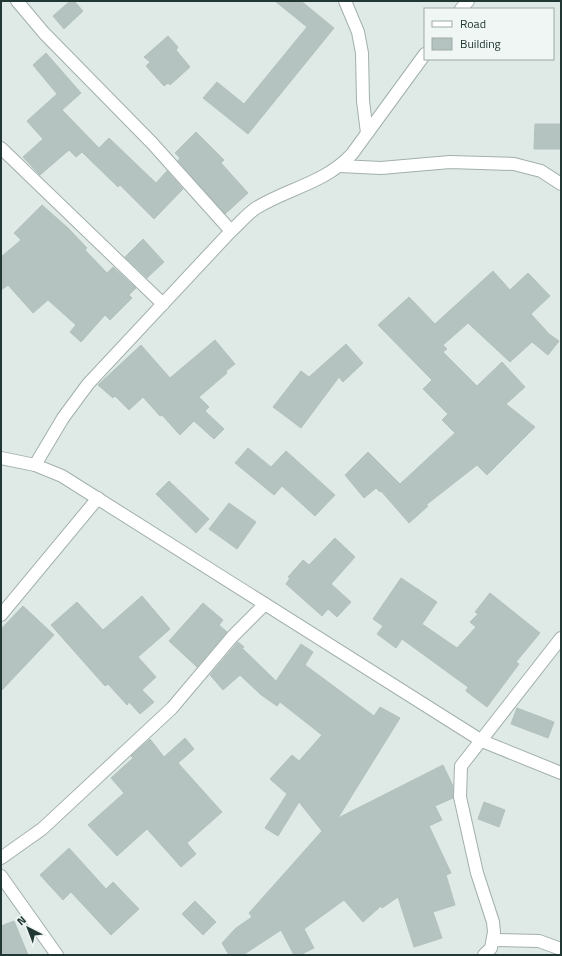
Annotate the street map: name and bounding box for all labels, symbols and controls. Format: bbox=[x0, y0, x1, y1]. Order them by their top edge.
legend bbox=[424, 8, 554, 60]
text: Road bbox=[460, 14, 486, 33]
text: Building bbox=[460, 34, 501, 53]
north arrow bbox=[8, 908, 48, 948]
text: N bbox=[13, 912, 29, 929]

